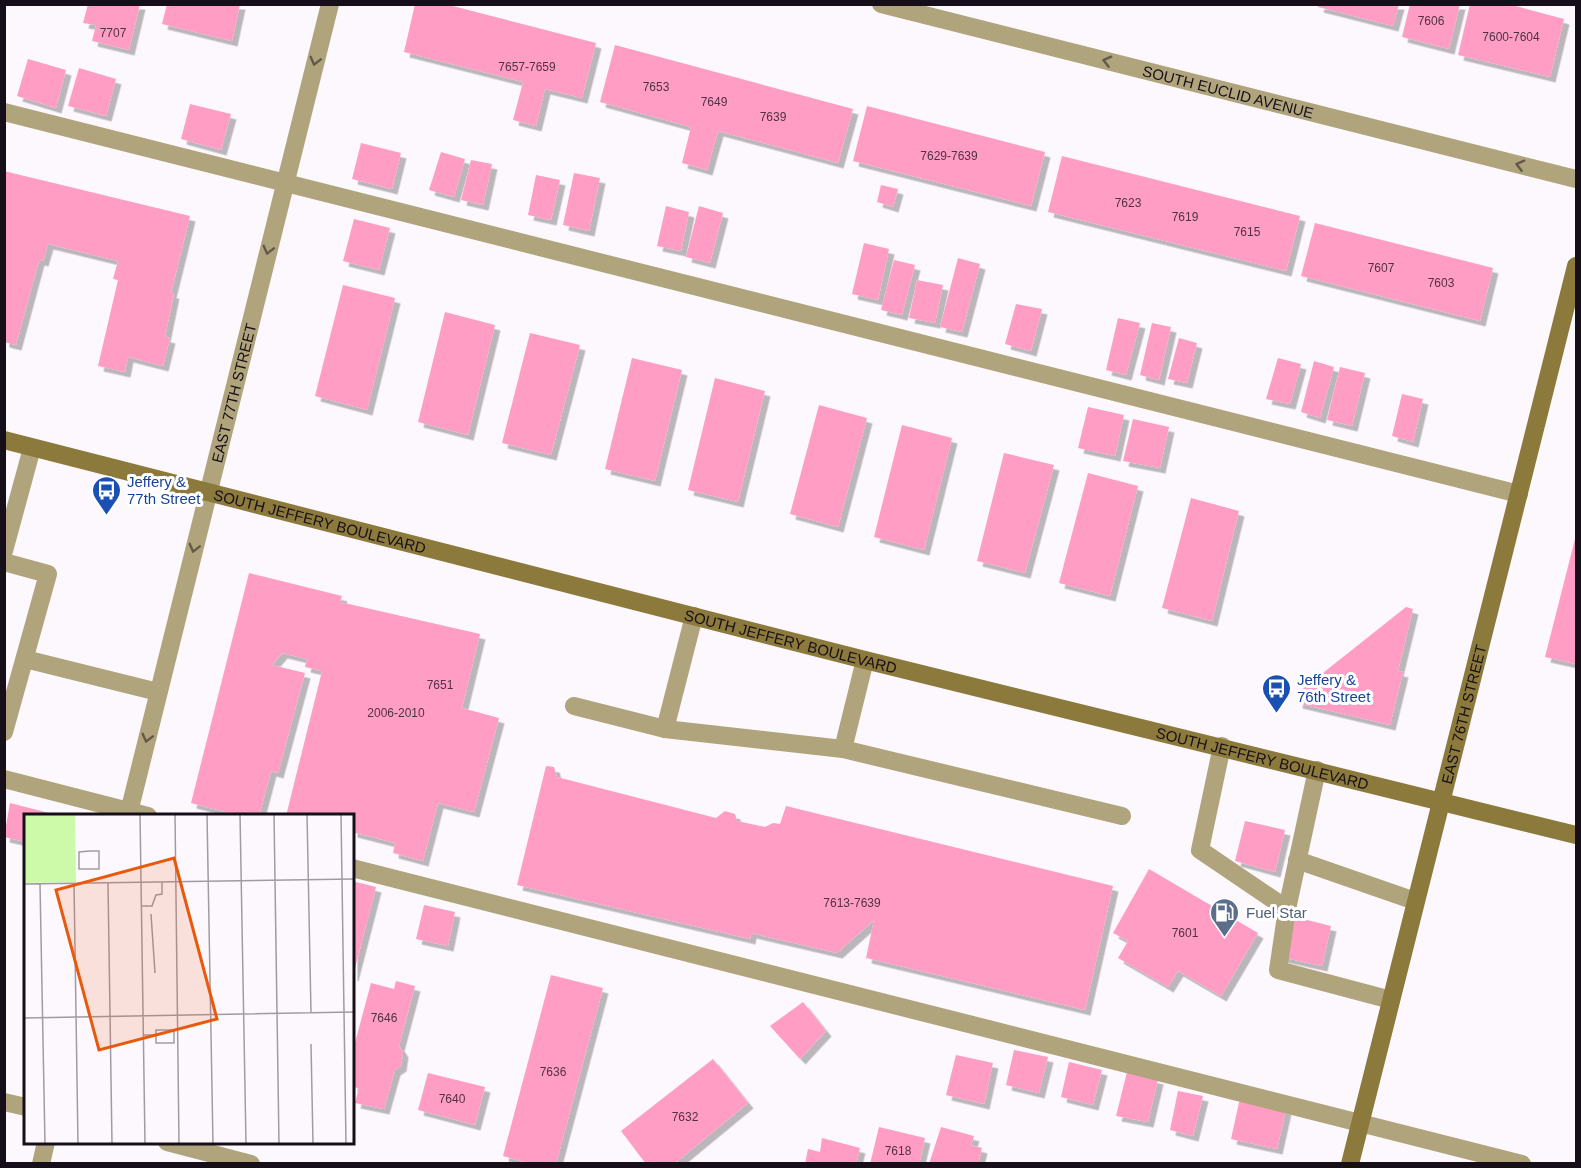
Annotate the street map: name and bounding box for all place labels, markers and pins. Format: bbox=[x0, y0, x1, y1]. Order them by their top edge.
place label: Jeffery & 77th Street bbox=[127, 473, 201, 507]
bus stop icon: Jeffery & 77th Street bbox=[90, 474, 122, 516]
place label: Jeffery & 76th Street bbox=[1297, 671, 1371, 705]
bus stop icon: Jeffery & 76th Street bbox=[1260, 672, 1292, 714]
fuel station icon: Fuel Star bbox=[1209, 896, 1241, 938]
place label: Fuel Star bbox=[1246, 904, 1307, 921]

